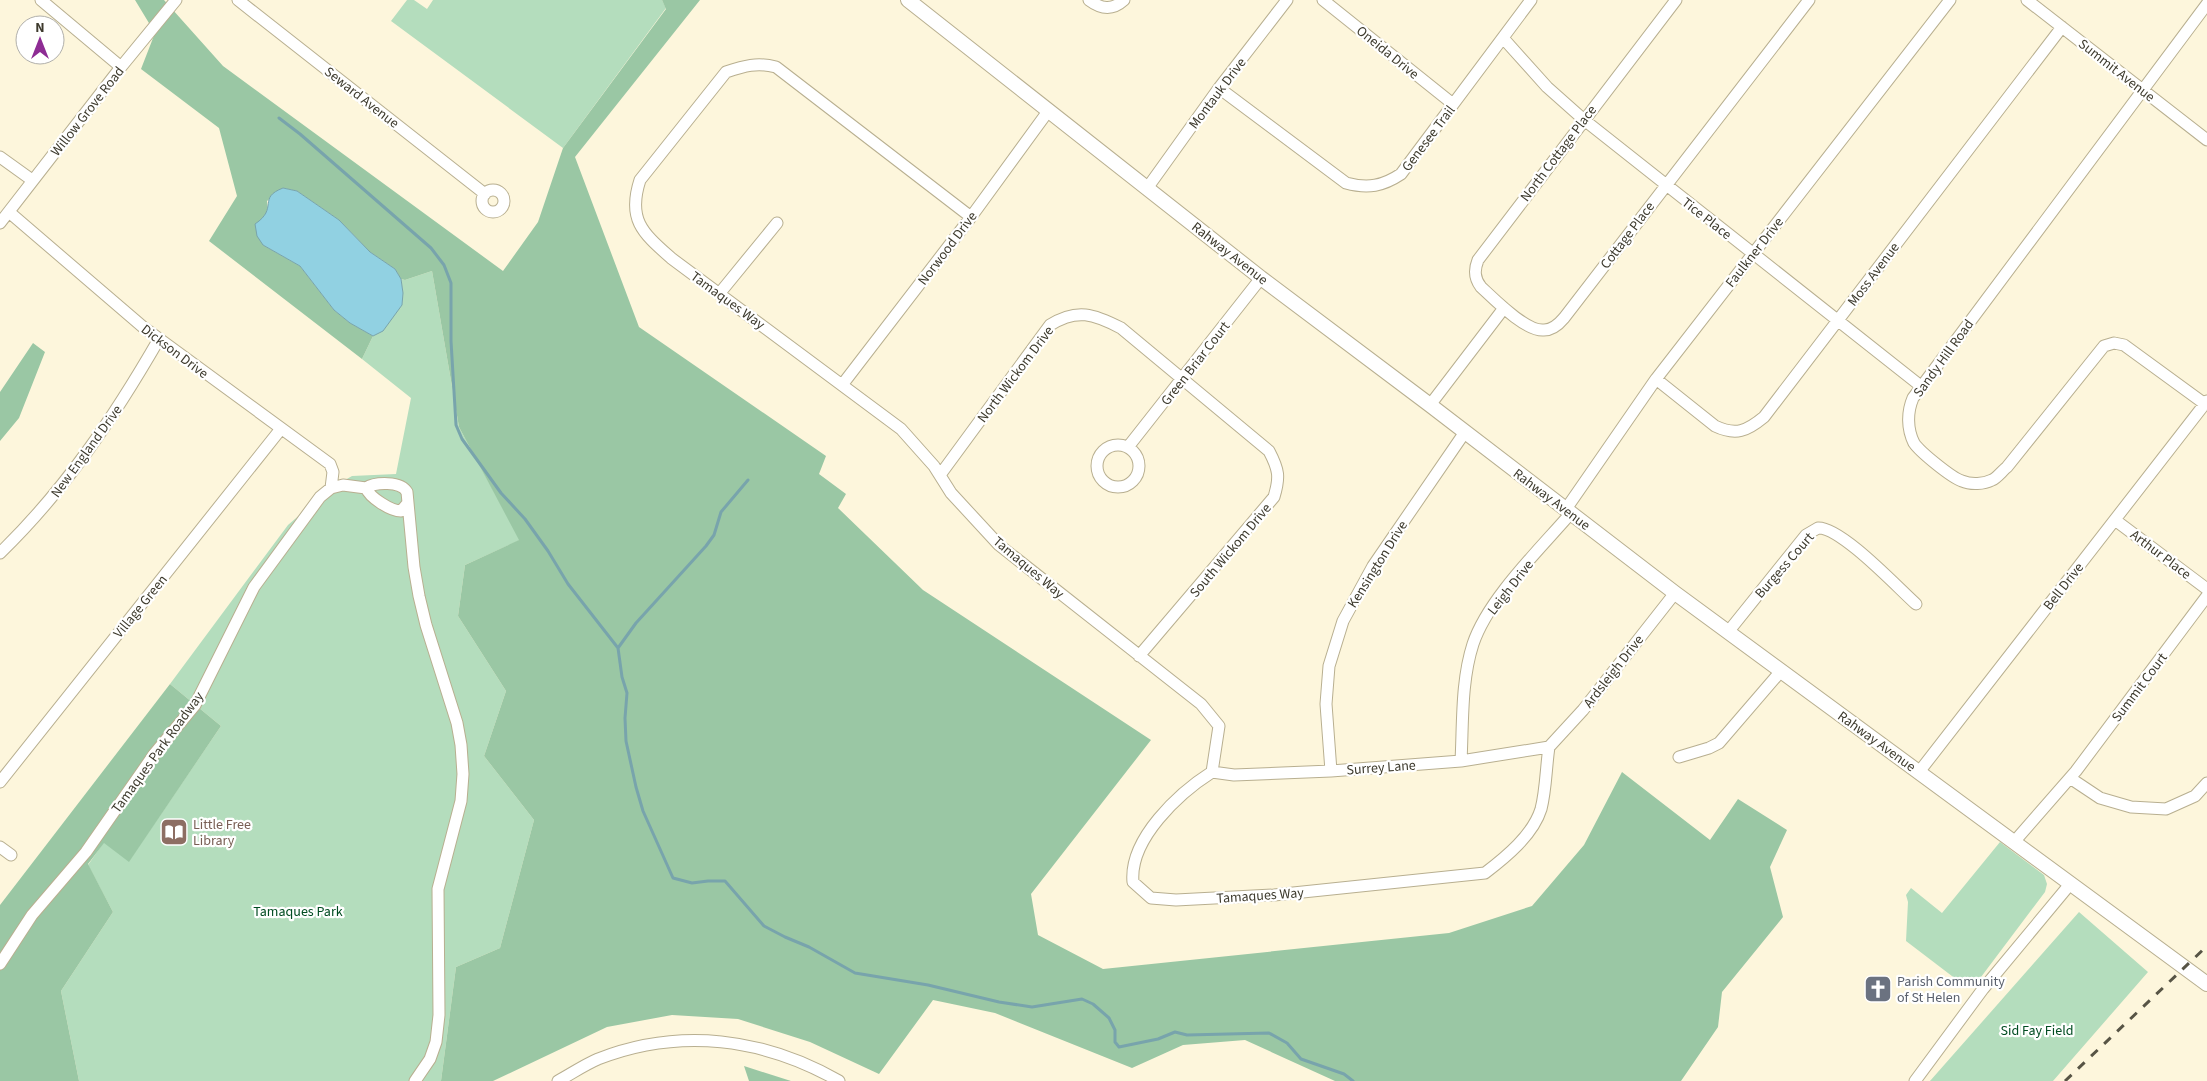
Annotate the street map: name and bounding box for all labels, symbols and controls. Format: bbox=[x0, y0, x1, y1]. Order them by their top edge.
north arrow bbox=[15, 15, 65, 65]
text: N bbox=[35, 18, 45, 38]
street label: Oneida Drive bbox=[1352, 21, 1423, 84]
street label: Summit Avenue bbox=[2074, 34, 2159, 107]
street label: Montauk Drive bbox=[1184, 54, 1251, 133]
street label: Willow Grove Road bbox=[46, 62, 129, 161]
street label: Seward Avenue bbox=[320, 62, 403, 133]
street label: Genesee Trail bbox=[1397, 101, 1461, 176]
street label: North Cottage Place bbox=[1516, 101, 1602, 206]
street label: Tice Place bbox=[1677, 193, 1736, 245]
street label: Cottage Place bbox=[1596, 198, 1660, 273]
street label: Norwood Drive bbox=[913, 207, 982, 290]
street label: Faulkner Drive bbox=[1721, 213, 1789, 292]
street label: Rahway Avenue bbox=[1187, 218, 1272, 290]
street label: Moss Avenue bbox=[1843, 238, 1905, 311]
street label: Tamaques Way bbox=[686, 267, 769, 335]
street label: Sandy Hill Road bbox=[1909, 316, 1979, 402]
street label: Green Briar Court bbox=[1157, 317, 1235, 410]
street label: Dickson Drive bbox=[137, 320, 212, 384]
street label: North Wickom Drive bbox=[973, 322, 1059, 427]
street label: New England Drive bbox=[46, 401, 127, 502]
street label: Rahway Avenue bbox=[1509, 464, 1594, 536]
street label: South Wickom Drive bbox=[1185, 499, 1276, 602]
street label: Kensington Drive bbox=[1343, 517, 1413, 612]
street label: Arthur Place bbox=[2126, 525, 2195, 584]
street label: Burgess Court bbox=[1750, 528, 1819, 603]
street label: Tamaques Way bbox=[988, 532, 1069, 604]
street label: Leigh Drive bbox=[1483, 556, 1539, 619]
street label: Bell Drive bbox=[2039, 559, 2089, 615]
street label: Village Green bbox=[109, 571, 173, 643]
street label: Ardsleigh Drive bbox=[1579, 631, 1649, 712]
street label: Summit Court bbox=[2107, 649, 2173, 726]
street label: Tamaques Park Roadway bbox=[107, 687, 209, 817]
street label: Rahway Avenue bbox=[1833, 707, 1920, 777]
street label: Surrey Lane bbox=[1346, 756, 1416, 780]
place label: Little Free Library bbox=[193, 815, 251, 851]
library icon: Little Free Library bbox=[159, 817, 189, 847]
street label: Tamaques Way bbox=[1216, 883, 1305, 909]
park label: Tamaques Park bbox=[253, 902, 343, 922]
place label: Parish Community of St Helen bbox=[1897, 972, 2005, 1008]
church icon: Parish Community of St Helen bbox=[1863, 974, 1893, 1004]
park label: Sid Fay Field bbox=[2001, 1021, 2073, 1041]

